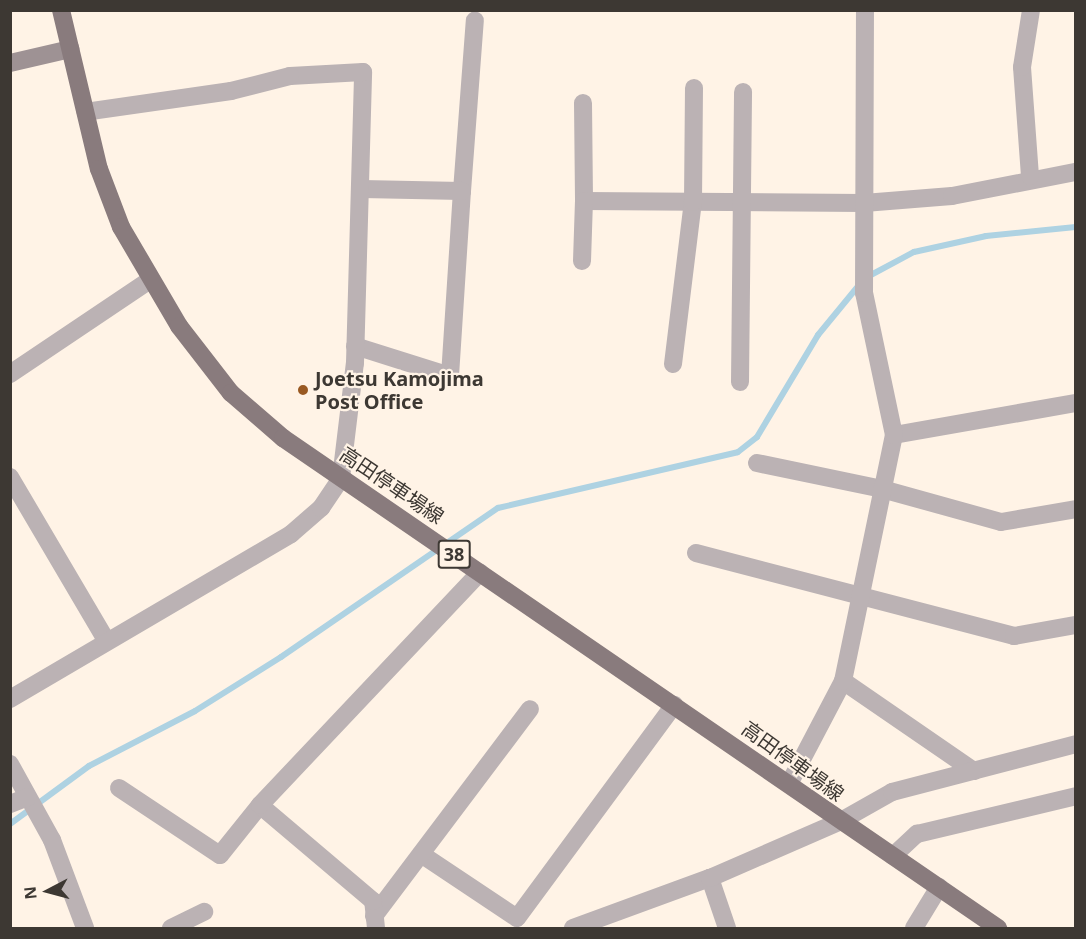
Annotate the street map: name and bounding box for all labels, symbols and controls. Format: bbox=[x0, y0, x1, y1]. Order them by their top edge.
place label: Joetsu Kamojima Post Office bbox=[315, 366, 484, 413]
marker: Joetsu Kamojima Post Office bbox=[296, 383, 310, 397]
street label: 高田停車場線 bbox=[336, 442, 448, 528]
road number: 38 bbox=[438, 539, 470, 569]
street label: 高田停車場線 bbox=[737, 716, 849, 806]
north arrow bbox=[18, 861, 78, 921]
text: N bbox=[18, 885, 42, 901]

